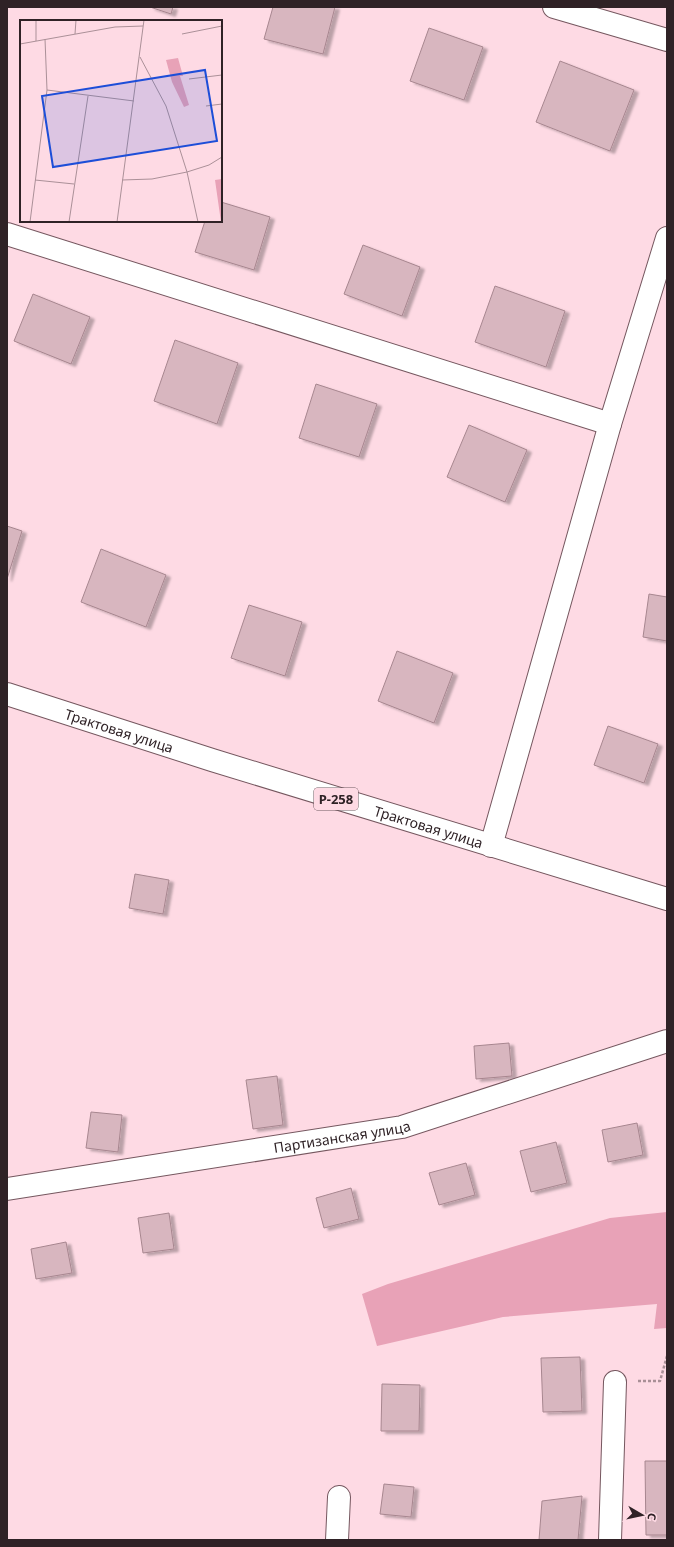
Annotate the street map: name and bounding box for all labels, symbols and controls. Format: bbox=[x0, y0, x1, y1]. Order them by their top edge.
inset map bbox=[20, 20, 222, 222]
street label: Трактовая улица bbox=[63, 704, 176, 757]
road number: Р-258 bbox=[314, 788, 358, 810]
street label: Трактовая улица bbox=[372, 801, 486, 852]
street label: Партизанская улица bbox=[272, 1115, 413, 1157]
north arrow bbox=[622, 1495, 662, 1535]
text: С bbox=[644, 1512, 660, 1521]

